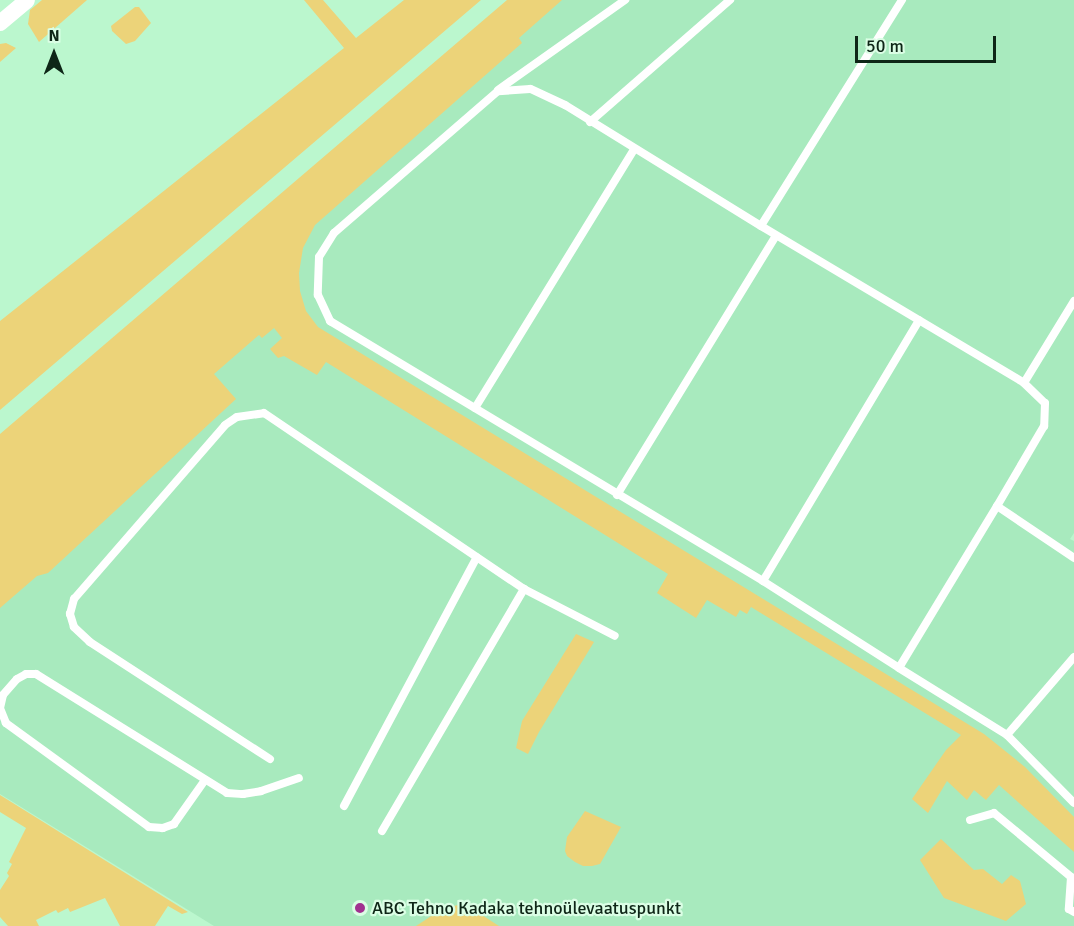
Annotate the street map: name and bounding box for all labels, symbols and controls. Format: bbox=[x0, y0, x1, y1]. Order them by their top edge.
north arrow bbox=[24, 24, 84, 84]
scale bar bbox=[858, 24, 999, 62]
text: N bbox=[48, 26, 60, 46]
text: 50 m bbox=[866, 35, 904, 57]
place label: ABC Tehno Kadaka tehnoülevaatuspunkt bbox=[372, 897, 681, 919]
marker: ABC Tehno Kadaka tehnoülevaatuspunkt bbox=[353, 901, 367, 915]

